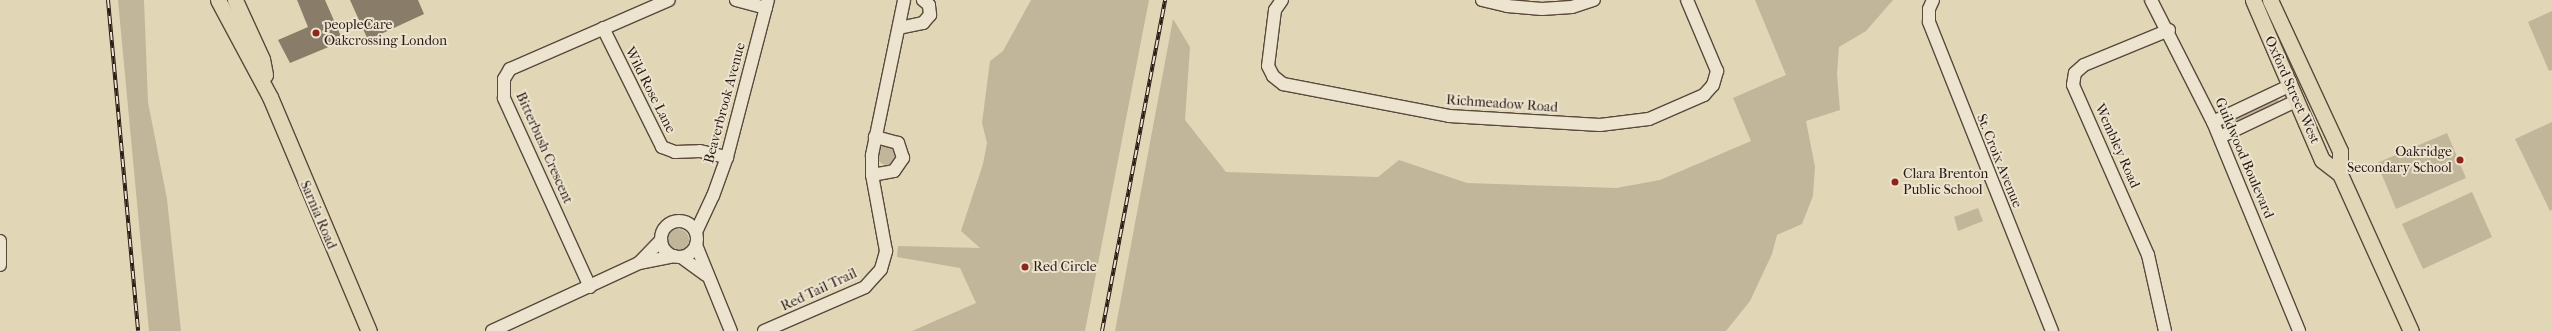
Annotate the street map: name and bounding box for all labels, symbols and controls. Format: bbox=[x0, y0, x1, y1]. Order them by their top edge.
place label: peopleCare Oakcrossing London bbox=[324, 17, 447, 50]
marker: peopleCare Oakcrossing London bbox=[311, 28, 321, 38]
street label: Oxford Street West bbox=[2261, 34, 2323, 146]
street label: Beaverbrook Avenue bbox=[701, 41, 749, 165]
street label: Wild Rose Lane bbox=[621, 44, 679, 136]
street label: Bitterbush Crescent bbox=[512, 89, 576, 207]
street label: Richmeadow Road bbox=[1445, 92, 1559, 116]
street label: Guildwood Boulevard bbox=[2211, 95, 2277, 221]
street label: Wembley Road bbox=[2091, 101, 2143, 191]
street label: St. Croix Avenue bbox=[1973, 112, 2025, 210]
place label: Oakridge Secondary School bbox=[2347, 144, 2452, 176]
marker: Oakridge Secondary School bbox=[2455, 155, 2465, 165]
place label: Clara Brenton Public School bbox=[1903, 166, 1988, 198]
marker: Clara Brenton Public School bbox=[1890, 177, 1900, 187]
street label: Sarnia Road bbox=[296, 178, 340, 252]
place label: Red Circle bbox=[1033, 259, 1097, 275]
marker: Red Circle bbox=[1020, 262, 1030, 272]
street label: Red Tail Trail bbox=[778, 265, 860, 315]

